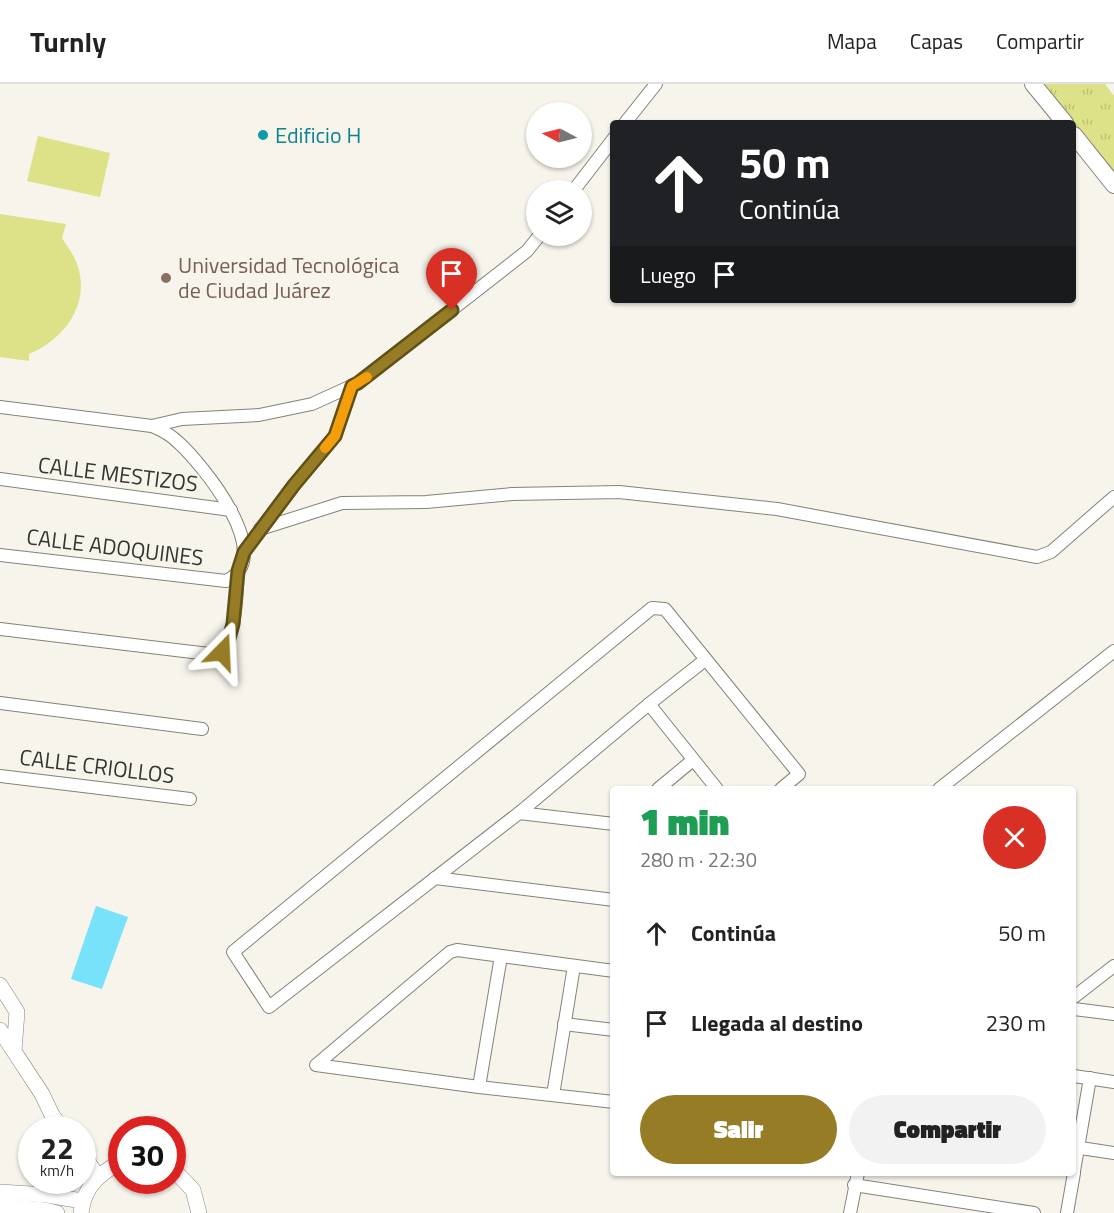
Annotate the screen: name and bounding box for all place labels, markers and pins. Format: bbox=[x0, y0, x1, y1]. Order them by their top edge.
place label: Edificio H bbox=[275, 118, 361, 152]
marker: Edificio H bbox=[256, 128, 270, 142]
place label: Universidad Tecnológica de Ciudad Juárez bbox=[178, 248, 399, 307]
pin bbox=[426, 248, 477, 310]
marker: Universidad Tecnológica de Ciudad Juárez bbox=[159, 271, 173, 285]

